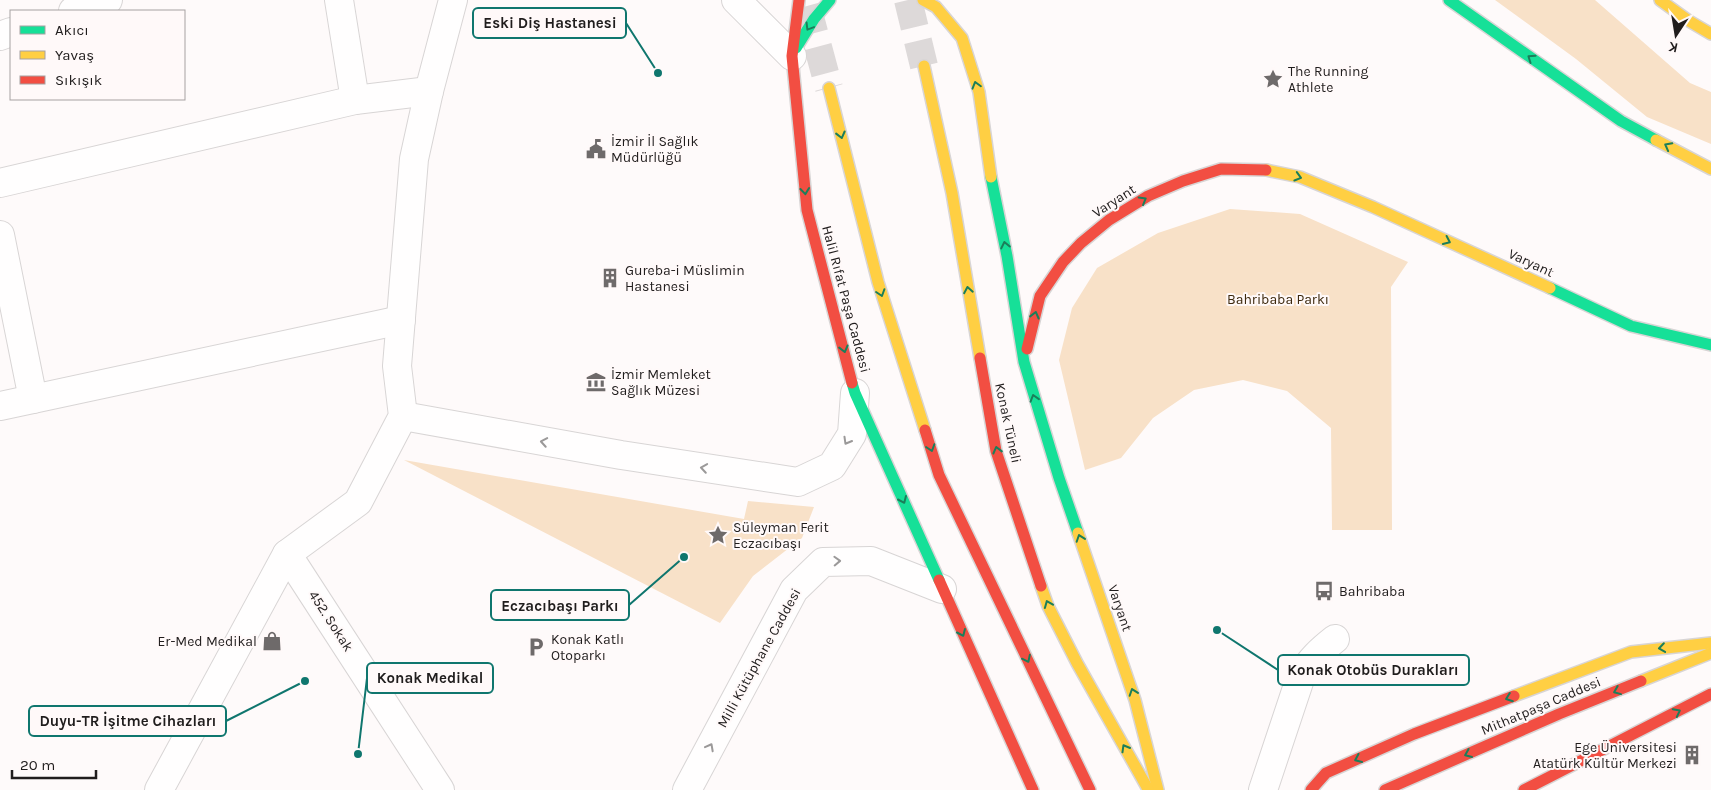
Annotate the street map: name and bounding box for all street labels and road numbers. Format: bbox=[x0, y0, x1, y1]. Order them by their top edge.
street label: Varyant bbox=[1089, 181, 1139, 221]
street label: Halil Rıfat Paşa Caddesi bbox=[818, 224, 874, 374]
street label: Varyant bbox=[1506, 245, 1556, 281]
street label: Konak Tüneli bbox=[991, 381, 1025, 465]
street label: Varyant bbox=[1104, 582, 1136, 634]
street label: Milli Kütüphane Caddesi bbox=[714, 585, 804, 731]
street label: 452. Sokak bbox=[305, 587, 357, 655]
street label: Mithatpaşa Caddesi bbox=[1478, 673, 1604, 739]

